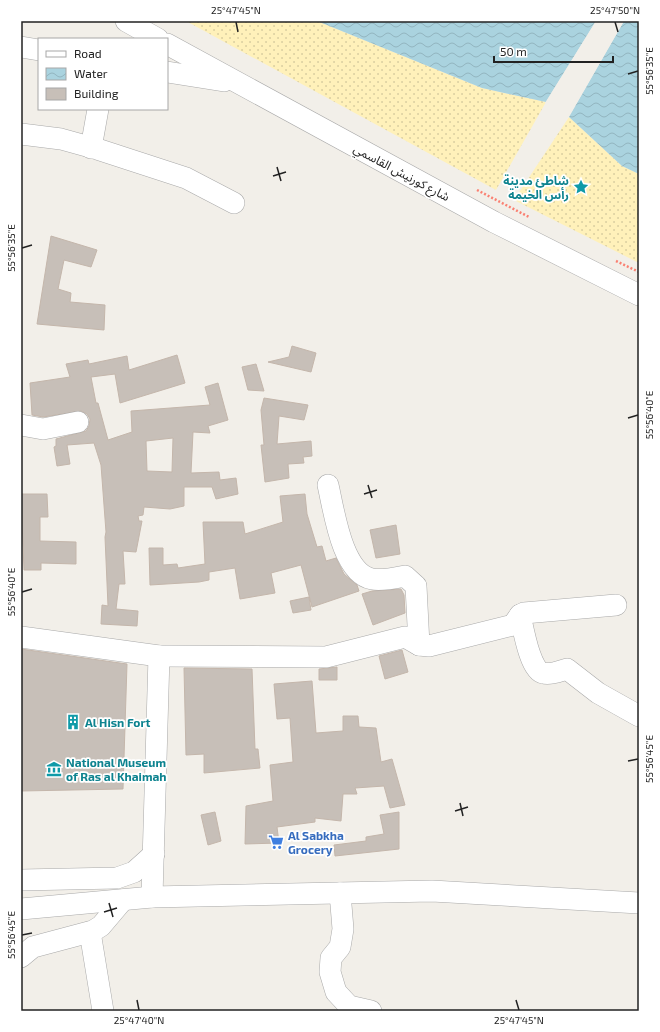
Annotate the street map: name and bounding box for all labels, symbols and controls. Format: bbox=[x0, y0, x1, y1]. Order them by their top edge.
text: 25°47'45"N bbox=[211, 4, 261, 16]
text: 25°47'50"N bbox=[590, 4, 640, 16]
legend bbox=[38, 38, 168, 110]
scale bar bbox=[494, 38, 613, 64]
text: 50 m bbox=[500, 44, 527, 58]
text: Road bbox=[74, 46, 102, 60]
text: 55°56'35"E bbox=[643, 47, 655, 95]
text: Water bbox=[74, 66, 108, 80]
text: Building bbox=[74, 86, 119, 100]
street label: شارع كورنيش القاسمي bbox=[350, 141, 452, 207]
place label: شاطئ مدينة رأس الخيمة bbox=[503, 173, 569, 202]
place icon: شاطئ مدينة رأس الخيمة bbox=[572, 178, 590, 196]
text: 55°56'35"E bbox=[5, 224, 17, 272]
text: 55°56'40"E bbox=[643, 390, 655, 439]
text: 55°56'40"E bbox=[5, 567, 17, 616]
building icon: Al Hisn Fort bbox=[64, 713, 82, 731]
place label: Al Hisn Fort bbox=[85, 715, 151, 729]
text: 55°56'45"E bbox=[643, 735, 655, 783]
place label: National Museum of Ras al Khaimah bbox=[66, 755, 167, 783]
museum icon: National Museum of Ras al Khaimah bbox=[45, 760, 63, 778]
place label: Al Sabkha Grocery bbox=[288, 828, 344, 857]
supermarket icon: Al Sabkha Grocery bbox=[267, 833, 285, 851]
text: 55°56'45"E bbox=[5, 911, 17, 959]
text: 25°47'40"N bbox=[114, 1014, 164, 1026]
text: 25°47'45"N bbox=[494, 1014, 544, 1026]

